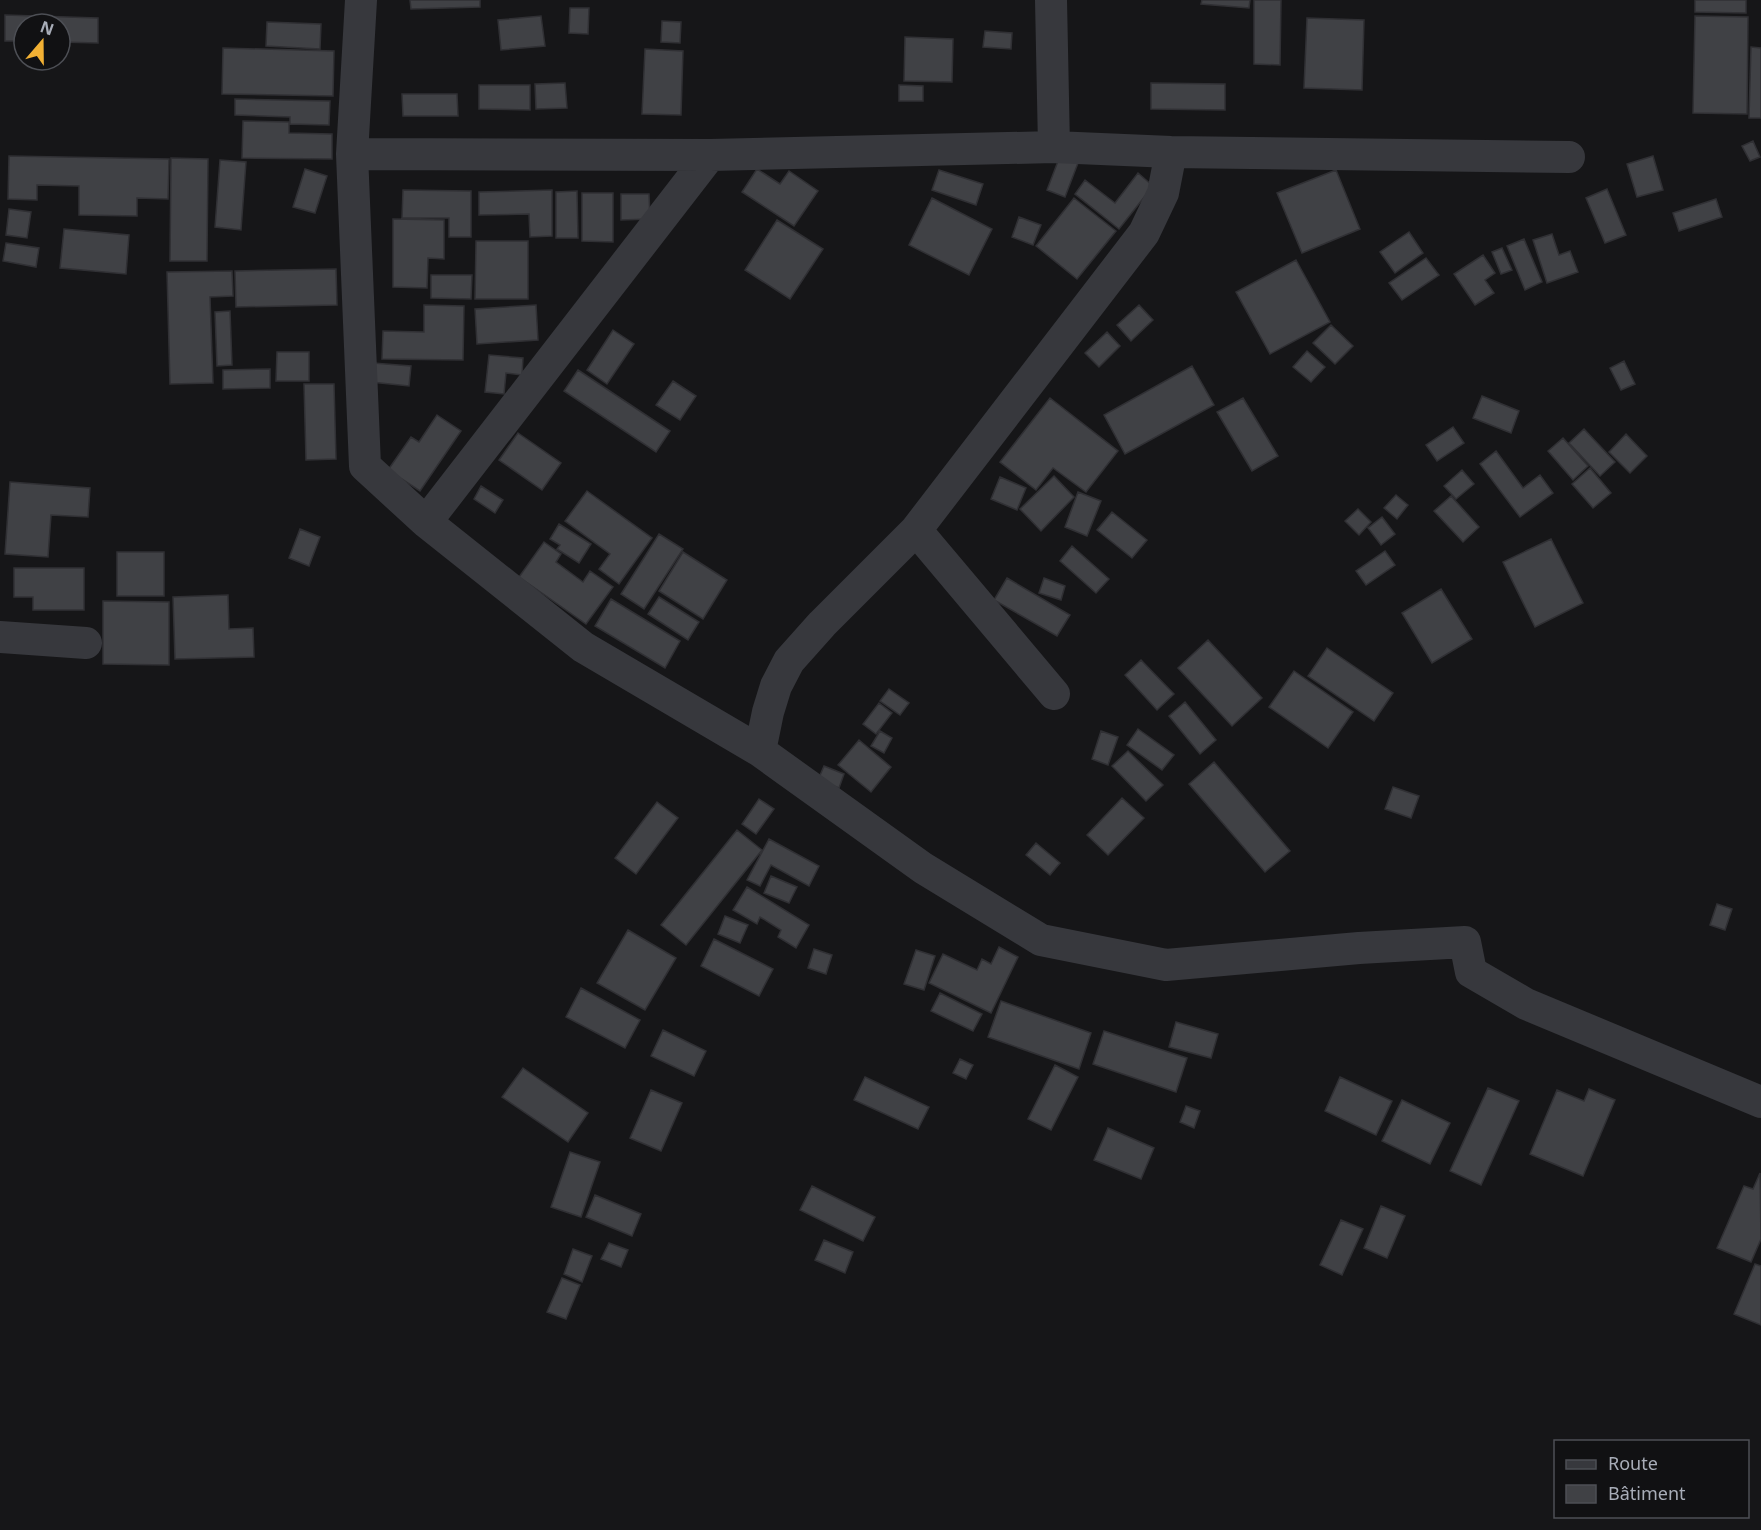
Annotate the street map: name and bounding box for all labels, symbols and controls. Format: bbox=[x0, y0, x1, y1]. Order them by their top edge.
north arrow bbox=[12, 12, 72, 72]
text: N bbox=[37, 15, 57, 40]
legend bbox=[1554, 1440, 1749, 1518]
text: Route bbox=[1608, 1451, 1658, 1475]
text: Bâtiment bbox=[1608, 1481, 1686, 1505]

